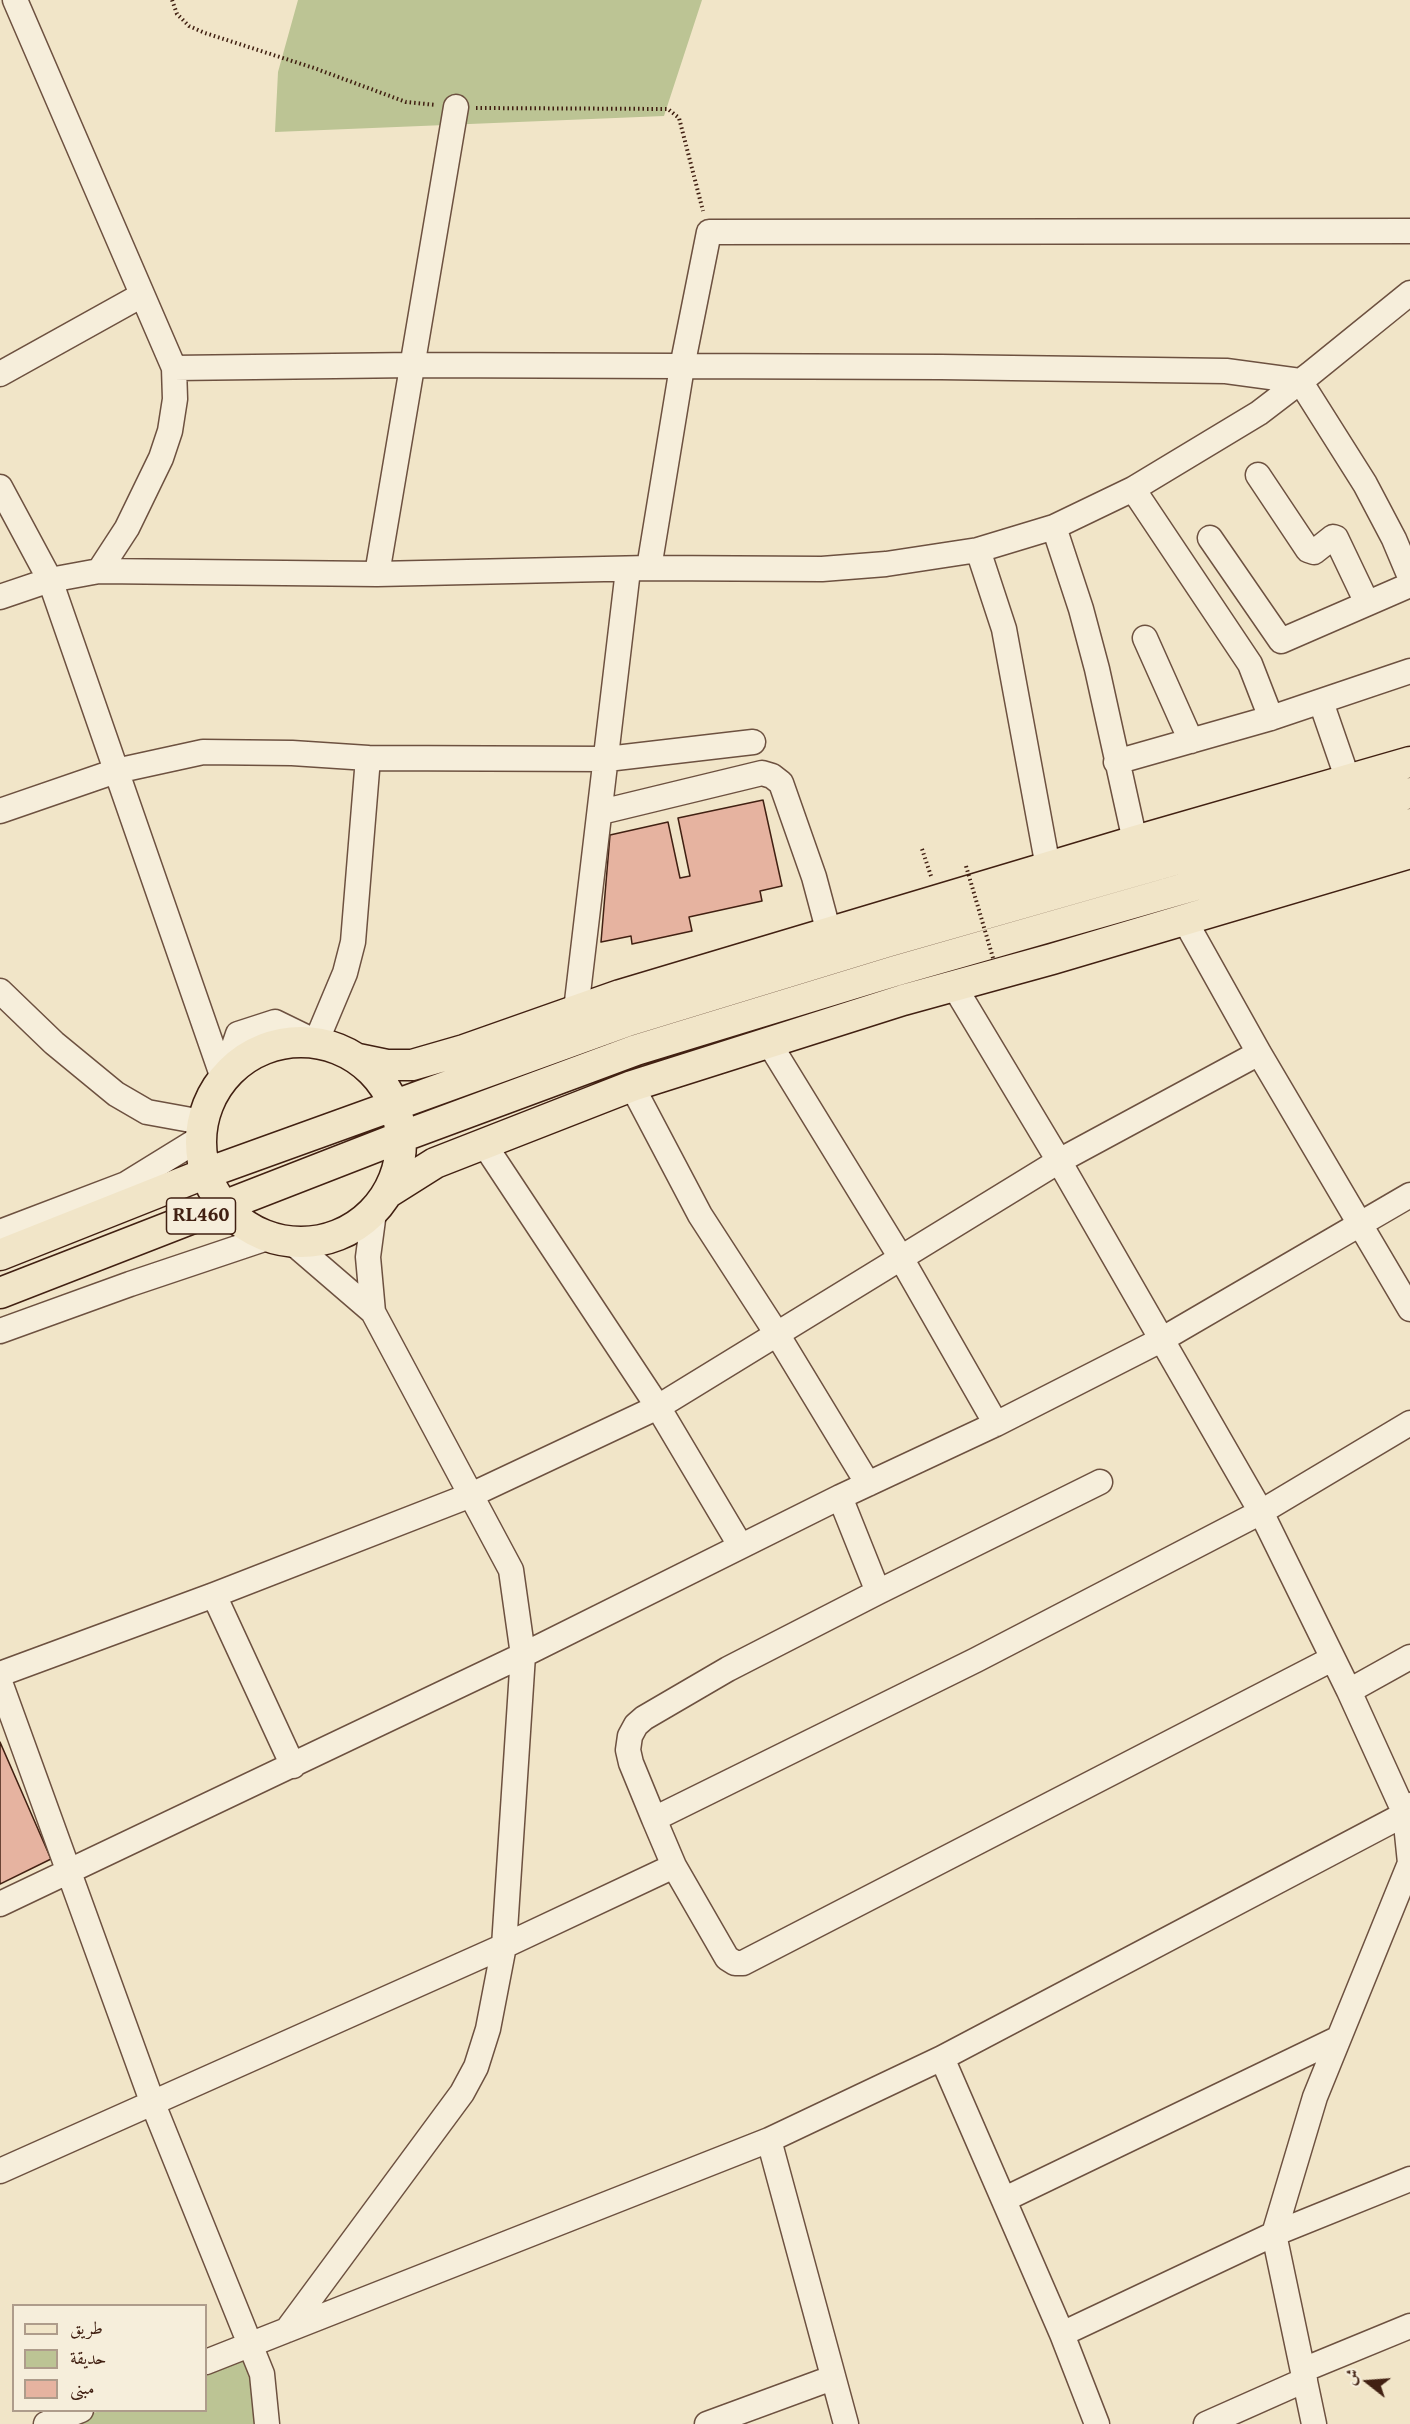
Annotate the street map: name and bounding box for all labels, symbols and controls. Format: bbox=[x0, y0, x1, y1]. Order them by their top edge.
road number: RL460 bbox=[166, 1198, 236, 1234]
legend bbox=[12, 2304, 207, 2412]
text: طريق bbox=[70, 2314, 103, 2341]
text: حديقة bbox=[70, 2344, 106, 2371]
north arrow bbox=[1338, 2352, 1398, 2412]
text: ش bbox=[1337, 2366, 1365, 2388]
text: مبنى bbox=[70, 2374, 95, 2401]

